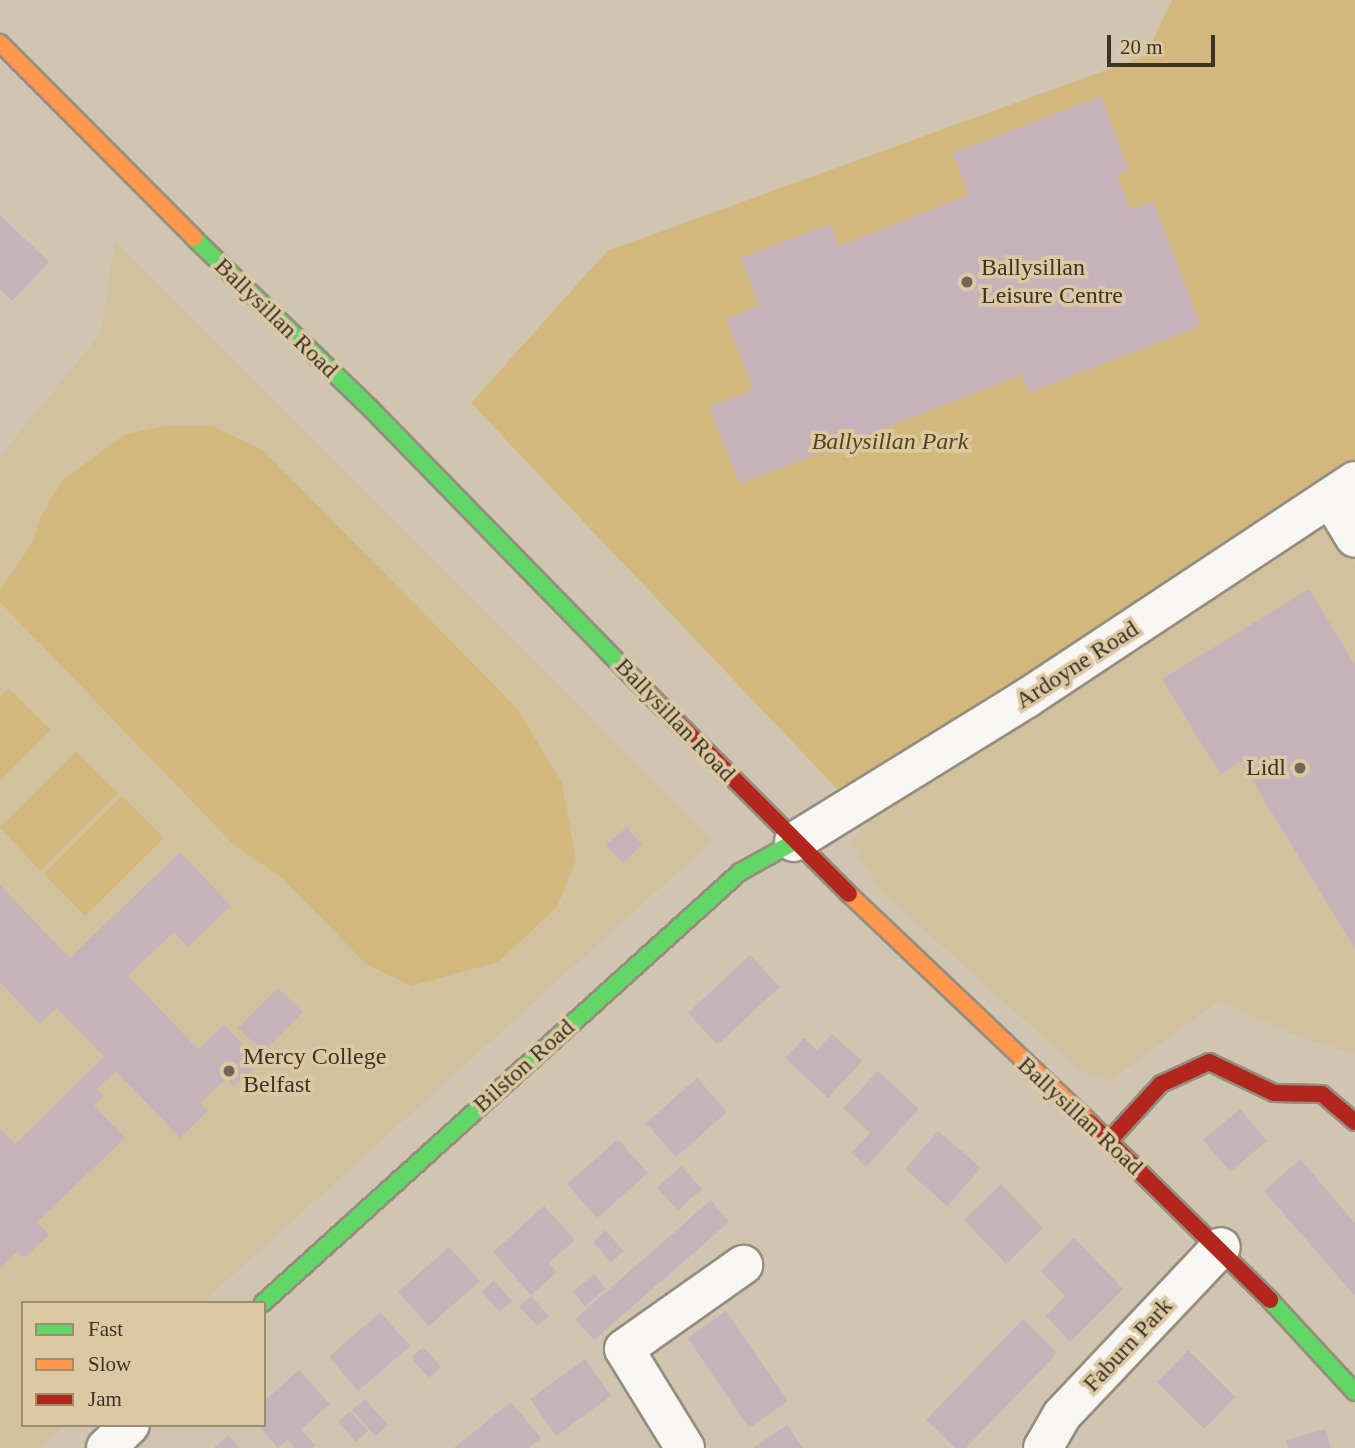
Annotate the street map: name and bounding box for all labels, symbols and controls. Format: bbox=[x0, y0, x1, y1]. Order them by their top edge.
scale bar bbox=[1110, 21, 1218, 65]
text: 20 m bbox=[1120, 35, 1163, 59]
street label: Ballysillan Road bbox=[208, 252, 344, 384]
place label: Ballysillan Leisure Centre bbox=[981, 254, 1123, 310]
marker: Ballysillan Leisure Centre bbox=[959, 274, 975, 290]
park label: Ballysillan Park bbox=[812, 428, 968, 456]
street label: Ardoyne Road bbox=[1010, 615, 1144, 715]
street label: Ballysillan Road bbox=[609, 652, 741, 788]
place label: Lidl bbox=[1246, 754, 1286, 782]
marker: Lidl bbox=[1292, 760, 1308, 776]
street label: Bilston Road bbox=[468, 1013, 580, 1119]
place label: Mercy College Belfast bbox=[243, 1043, 386, 1099]
street label: Ballysillan Road bbox=[1011, 1051, 1149, 1181]
marker: Mercy College Belfast bbox=[221, 1063, 237, 1079]
street label: Faburn Park bbox=[1077, 1292, 1179, 1398]
legend bbox=[21, 1301, 266, 1427]
text: Fast bbox=[88, 1317, 123, 1341]
text: Slow bbox=[88, 1352, 131, 1376]
text: Jam bbox=[88, 1387, 122, 1411]

